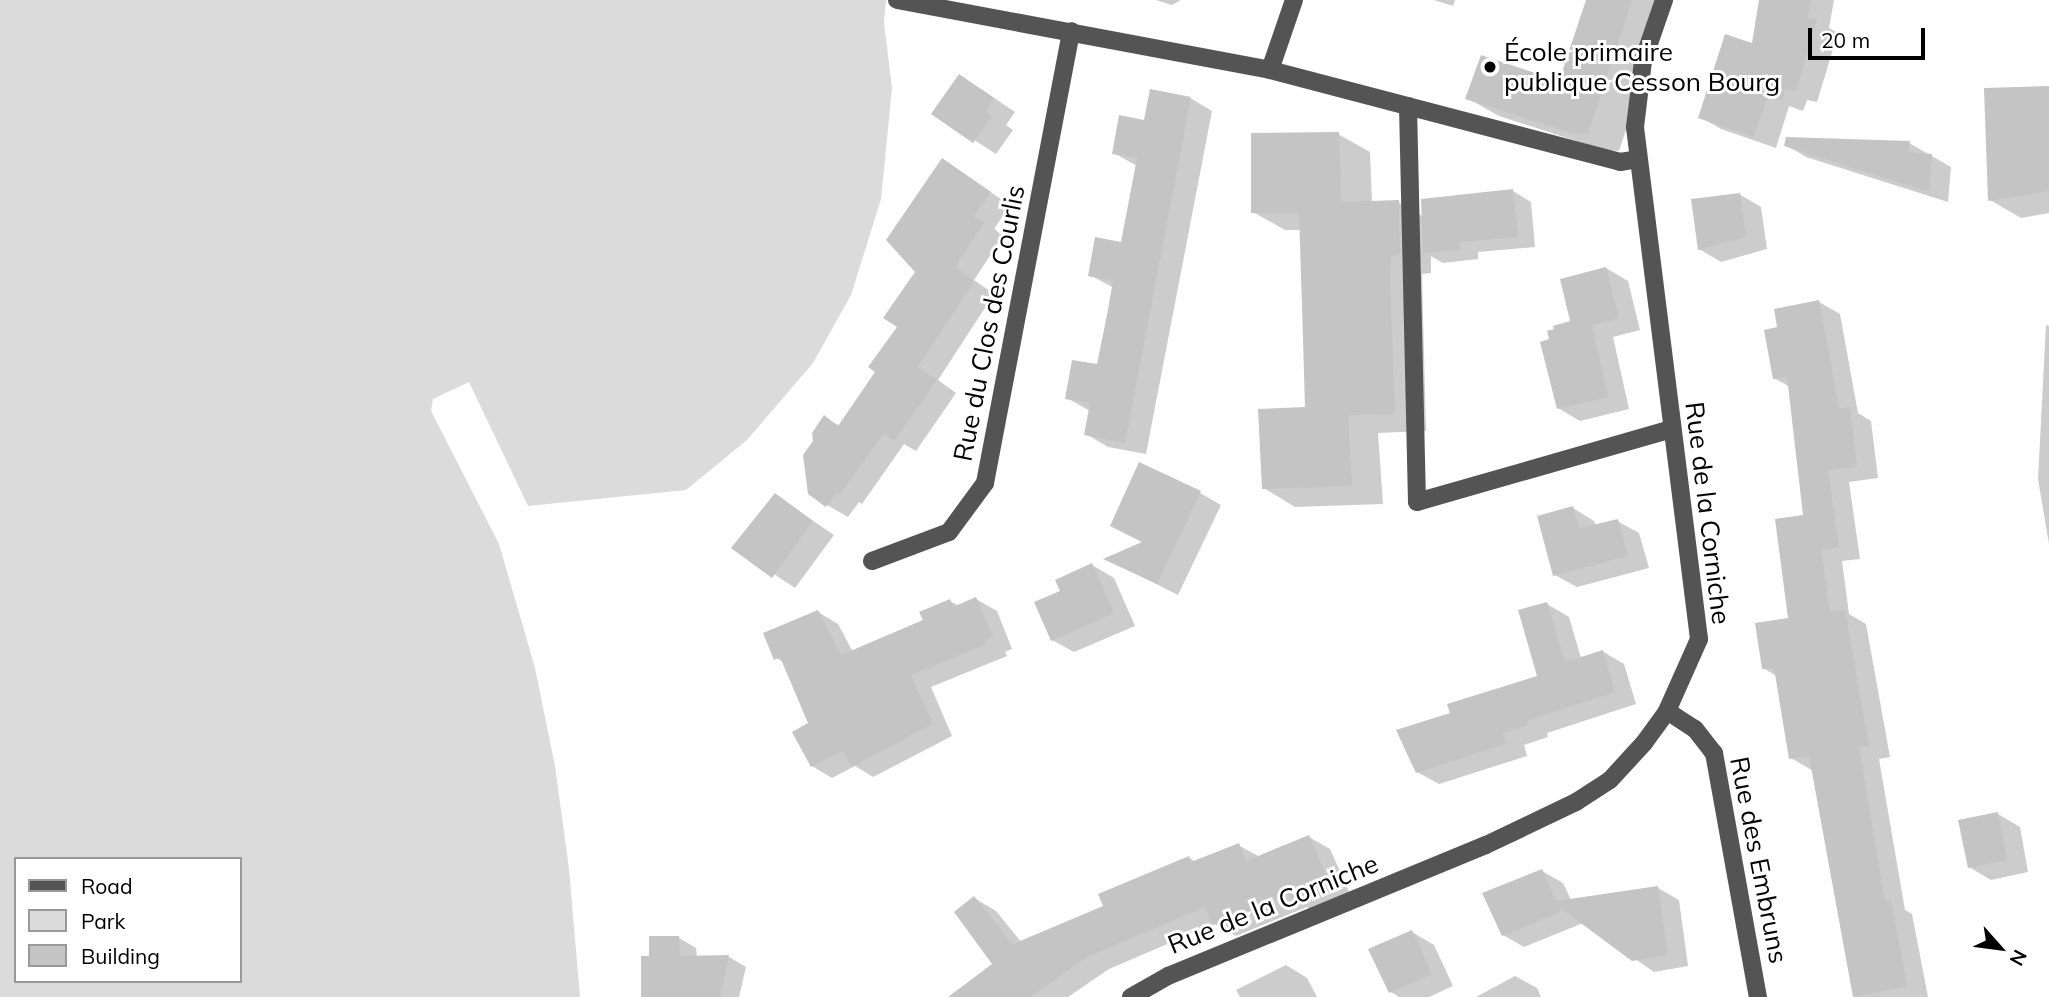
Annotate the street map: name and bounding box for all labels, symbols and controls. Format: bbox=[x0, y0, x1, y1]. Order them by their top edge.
scale bar bbox=[1811, 14, 1928, 58]
text: 20 m bbox=[1821, 27, 1870, 53]
place label: École primaire publique Cesson Bourg bbox=[1504, 36, 1780, 98]
marker: École primaire publique Cesson Bourg bbox=[1482, 59, 1498, 75]
street label: Rue du Clos des Courlis bbox=[947, 182, 1031, 464]
street label: Rue de la Corniche bbox=[1679, 400, 1737, 626]
street label: Rue des Embruns bbox=[1724, 754, 1794, 966]
street label: Rue de la Corniche bbox=[1163, 848, 1383, 960]
legend bbox=[14, 857, 242, 983]
text: Road bbox=[81, 873, 132, 899]
text: Park bbox=[81, 908, 125, 934]
north arrow bbox=[1965, 913, 2035, 983]
text: Building bbox=[81, 943, 160, 969]
text: N bbox=[2005, 946, 2033, 970]

